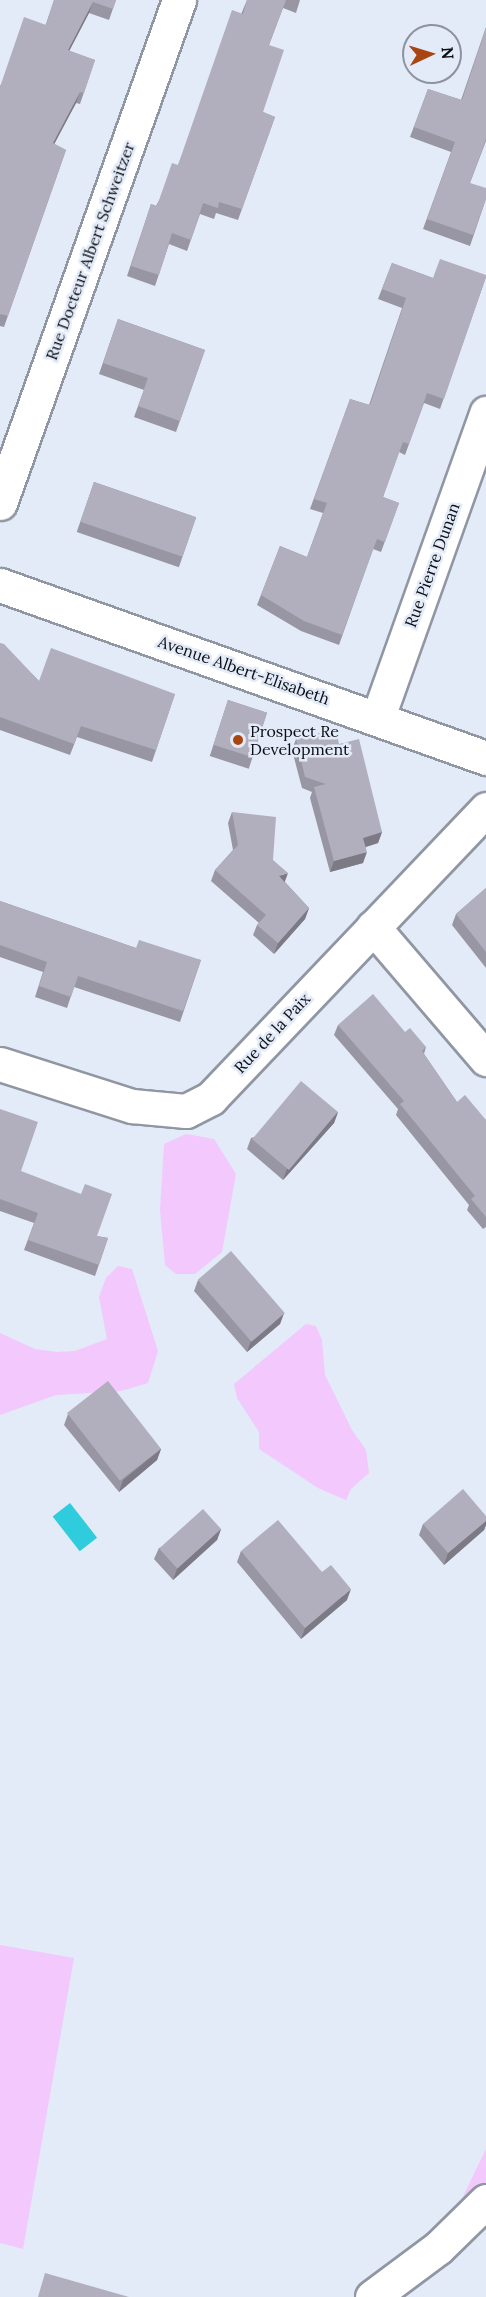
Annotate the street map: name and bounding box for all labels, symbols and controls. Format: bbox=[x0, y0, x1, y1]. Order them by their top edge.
north arrow bbox=[402, 24, 462, 84]
text: N bbox=[438, 46, 458, 60]
street label: Rue Docteur Albert Schweitzer bbox=[42, 139, 138, 363]
street label: Rue Pierre Dunan bbox=[401, 500, 463, 630]
street label: Avenue Albert-Elisabeth bbox=[156, 632, 332, 708]
place label: Prospect Re Development bbox=[250, 721, 349, 759]
marker: Prospect Re Development bbox=[231, 733, 245, 747]
street label: Rue de la Paix bbox=[230, 989, 314, 1077]

